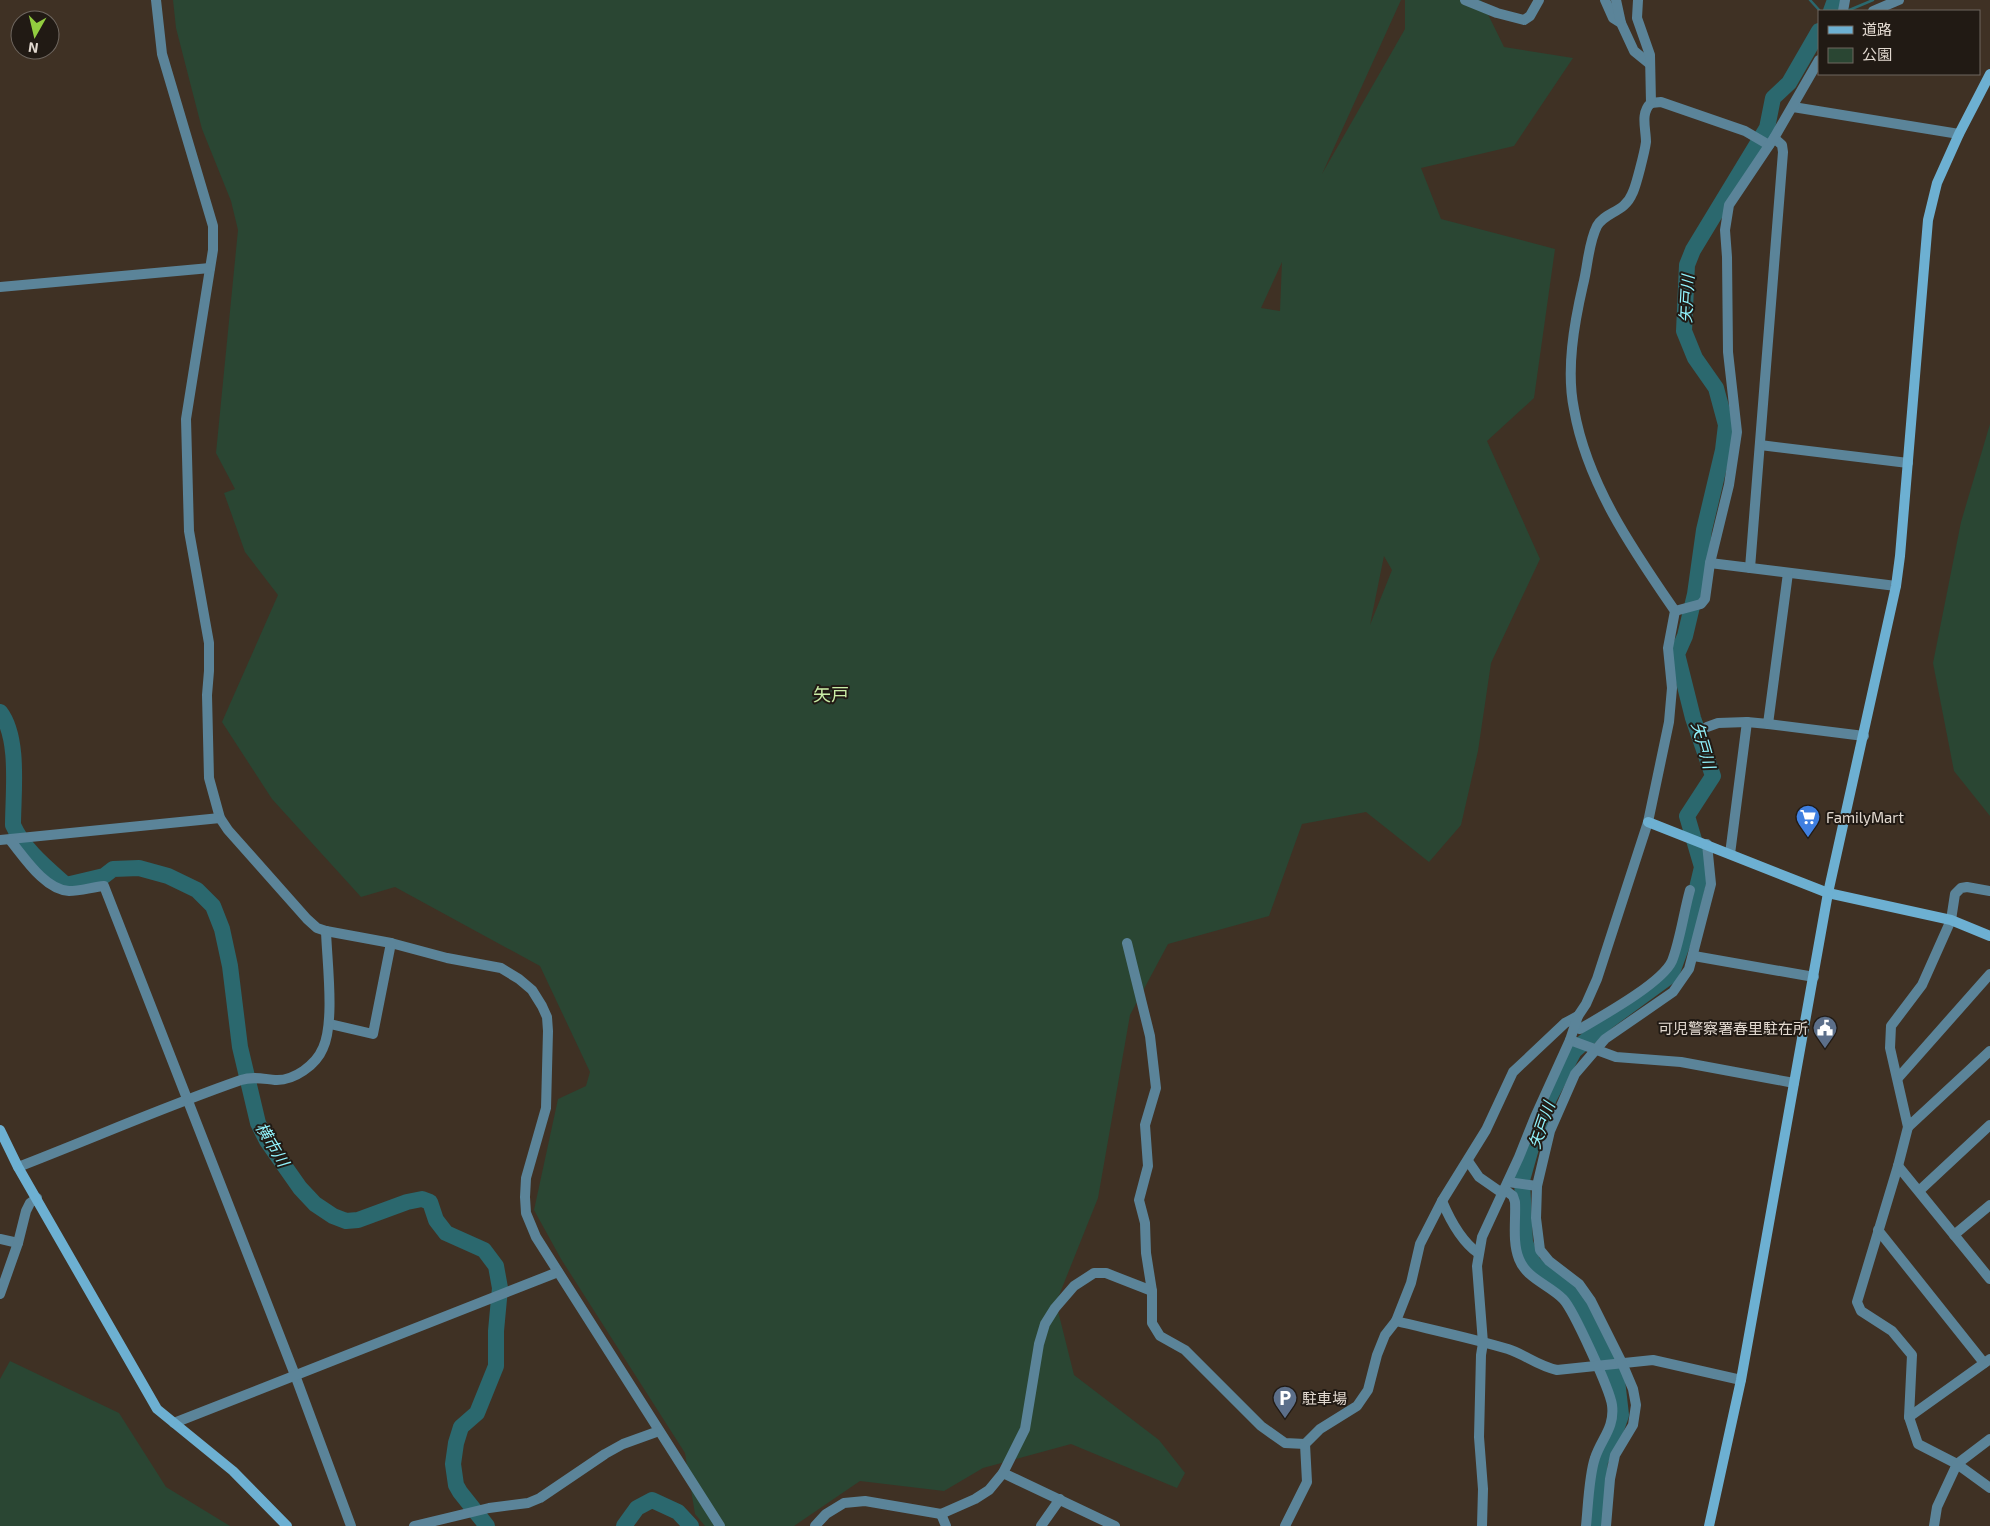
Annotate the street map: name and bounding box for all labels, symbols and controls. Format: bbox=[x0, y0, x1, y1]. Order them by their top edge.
north arrow bbox=[10, 10, 60, 60]
legend bbox=[1818, 10, 1980, 75]
text: 道路 bbox=[1862, 20, 1892, 38]
text: N bbox=[27, 39, 39, 57]
text: 公園 bbox=[1862, 45, 1892, 63]
water label: 矢戸川 bbox=[1675, 273, 1697, 323]
district label: 矢戸 bbox=[813, 683, 849, 705]
water label: 矢戸川 bbox=[1688, 719, 1720, 773]
supermarket icon: FamilyMart bbox=[1795, 804, 1821, 838]
place label: FamilyMart bbox=[1826, 808, 1904, 826]
public building icon: 可児警察署春里駐在所 bbox=[1812, 1015, 1838, 1049]
place label: 可児警察署春里駐在所 bbox=[1658, 1019, 1808, 1037]
water label: 矢戸川 bbox=[1524, 1097, 1558, 1151]
water label: 横市川 bbox=[252, 1119, 295, 1171]
parking icon: 駐車場 bbox=[1272, 1385, 1298, 1419]
place label: 駐車場 bbox=[1302, 1389, 1347, 1407]

